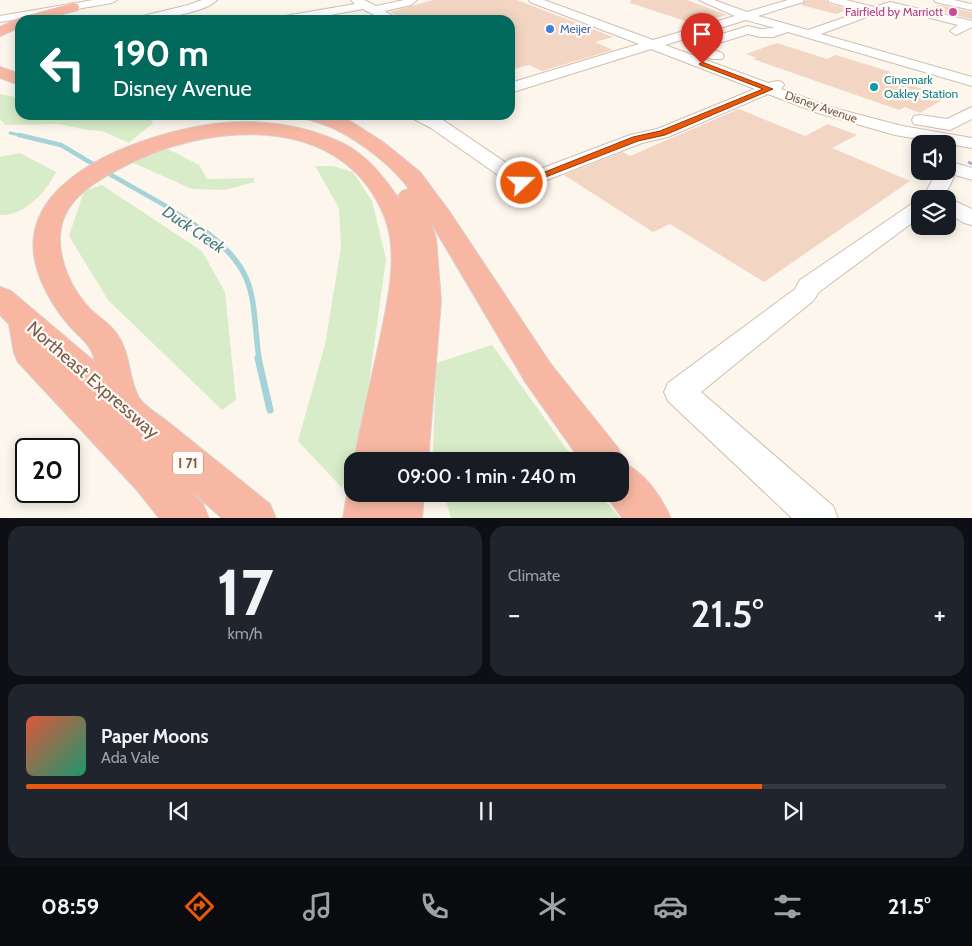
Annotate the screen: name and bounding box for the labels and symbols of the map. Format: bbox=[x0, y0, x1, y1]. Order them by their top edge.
place label: Fairfield by Marriott bbox=[845, 4, 943, 19]
marker: Fairfield by Marriott bbox=[947, 6, 959, 18]
pin bbox=[681, 13, 723, 64]
place label: Meijer bbox=[560, 21, 591, 36]
marker: Meijer bbox=[544, 23, 556, 35]
place label: Cinemark Oakley Station bbox=[884, 72, 959, 101]
marker: Cinemark Oakley Station bbox=[868, 81, 880, 93]
street label: Disney Avenue bbox=[783, 87, 859, 126]
position arrow bbox=[495, 156, 547, 208]
water label: Duck Creek bbox=[159, 202, 229, 258]
street label: Northeast Expressway bbox=[22, 317, 164, 443]
speed limit sign: 20 bbox=[15, 438, 80, 503]
road number: I 71 bbox=[173, 452, 203, 474]

